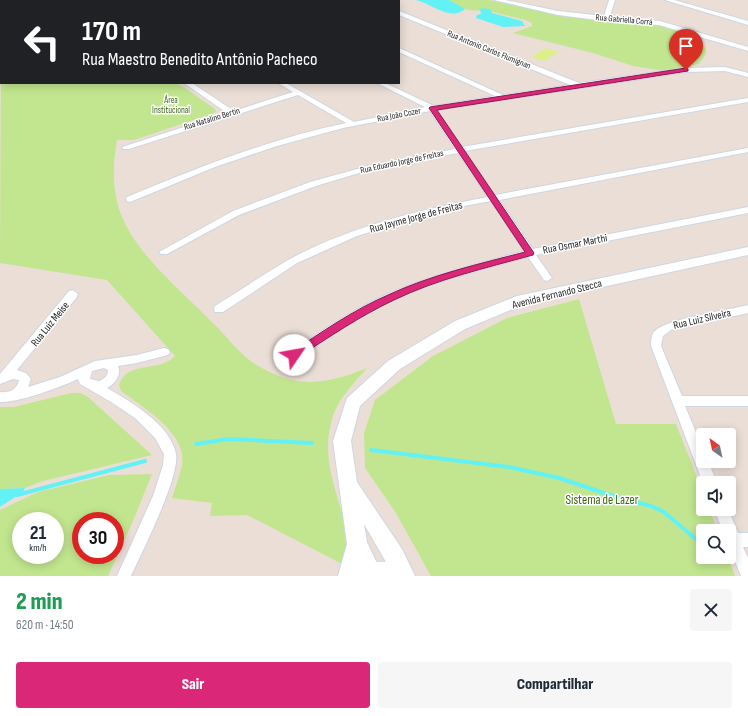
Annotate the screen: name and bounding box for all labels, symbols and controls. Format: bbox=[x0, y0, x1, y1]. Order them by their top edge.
street label: Rua Gabriella Corrá bbox=[595, 12, 653, 28]
text: 170 m bbox=[82, 15, 141, 48]
icon: left bbox=[16, 16, 68, 68]
street label: Rua Antonio Carlos Flumignan bbox=[446, 28, 533, 72]
pin bbox=[669, 29, 703, 70]
icon: arrive bbox=[675, 35, 697, 57]
text: Rua Maestro Benedito Antônio Pacheco bbox=[82, 49, 317, 70]
park label: Área Institucional bbox=[152, 94, 190, 116]
street label: Rua Natalino Bertin bbox=[183, 105, 242, 133]
street label: Rua João Cozer bbox=[376, 105, 422, 125]
street label: Rua Eduardo Jorge de Freitas bbox=[359, 148, 445, 176]
street label: Rua Jayme Jorge de Freitas bbox=[368, 198, 464, 236]
street label: Rua Osmar Marthi bbox=[542, 231, 608, 257]
street label: Avenida Fernando Stecca bbox=[510, 277, 603, 312]
street label: Rua Luiz Meise bbox=[28, 299, 72, 349]
street label: Rua Luiz Silveira bbox=[672, 306, 732, 332]
position arrow bbox=[273, 334, 315, 376]
north arrow bbox=[696, 428, 736, 468]
map controls bbox=[696, 428, 736, 564]
button: sound bbox=[696, 476, 736, 516]
park label: Sistema de Lazer bbox=[565, 492, 639, 508]
speed limit sign: 30 bbox=[72, 512, 124, 564]
text: 21 bbox=[30, 521, 46, 545]
button: search bbox=[696, 524, 736, 564]
text: km/h bbox=[29, 542, 47, 554]
text: 2 min bbox=[16, 587, 63, 616]
button: close bbox=[690, 589, 732, 631]
text: 620 m · 14:50 bbox=[16, 617, 74, 633]
button: Sair bbox=[16, 662, 370, 708]
button: Compartilhar bbox=[378, 662, 732, 708]

